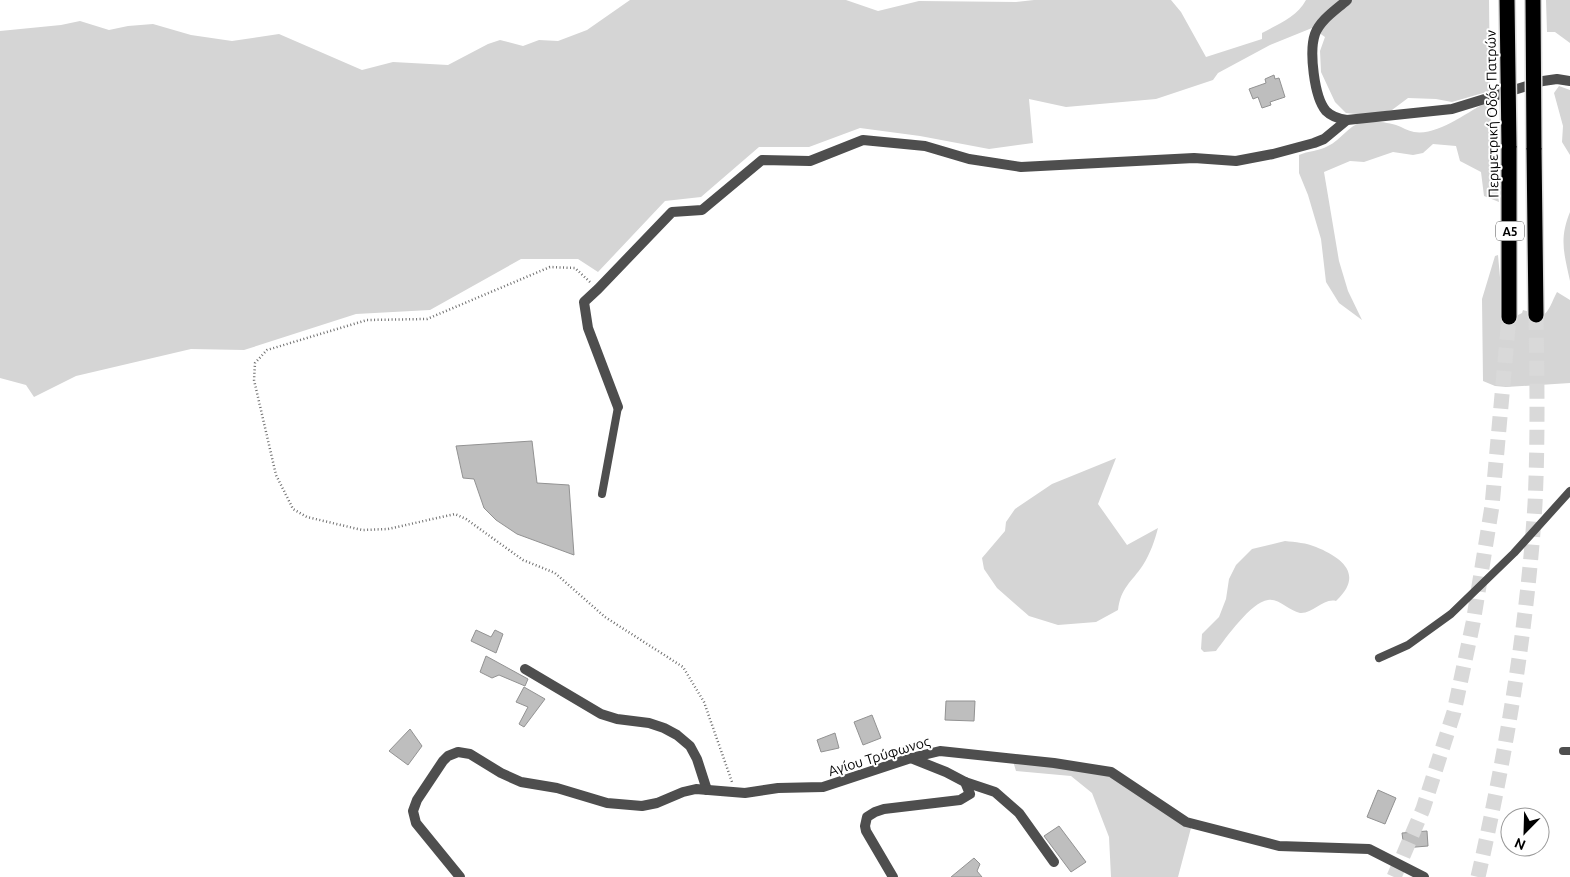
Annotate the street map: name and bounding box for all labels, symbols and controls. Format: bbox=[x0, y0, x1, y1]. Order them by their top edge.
street label: Περιμετρική Οδός Πατρών bbox=[1483, 30, 1501, 198]
road number: Α5 bbox=[1496, 222, 1524, 240]
street label: Αγίου Τρύφωνος bbox=[826, 733, 932, 779]
north arrow bbox=[1500, 807, 1550, 857]
text: N bbox=[1512, 835, 1528, 853]

